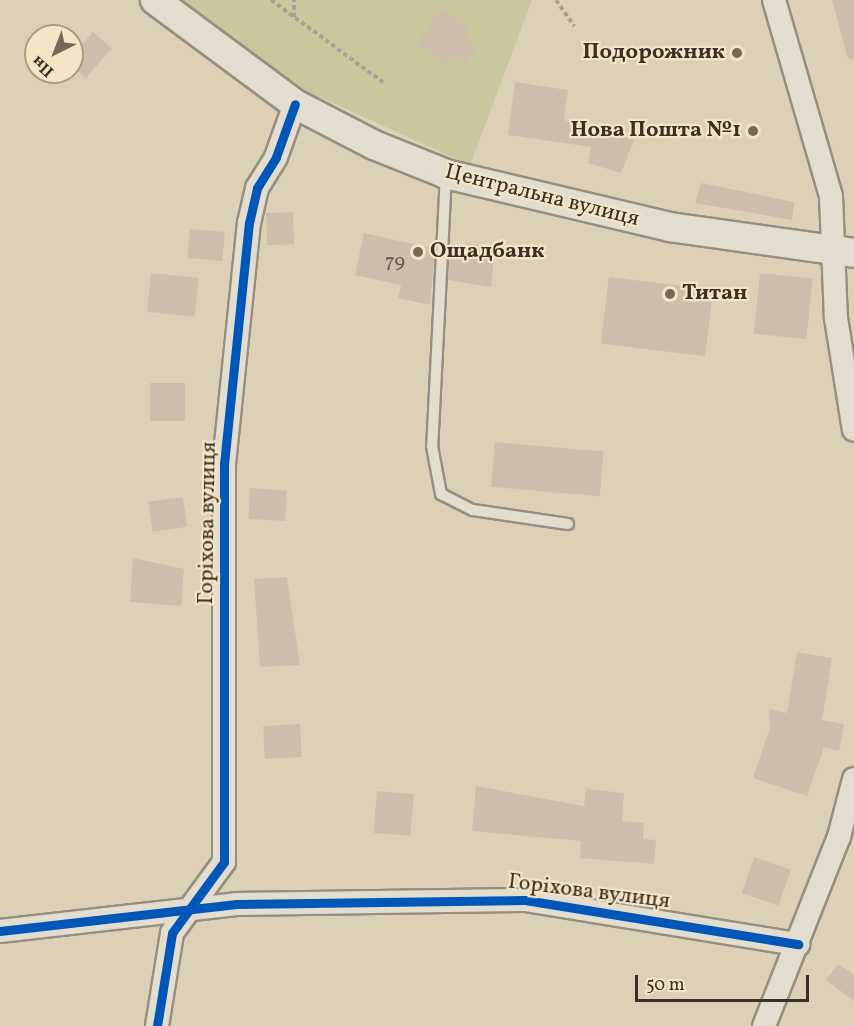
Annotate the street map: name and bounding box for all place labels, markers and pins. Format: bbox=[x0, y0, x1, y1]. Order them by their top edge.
place label: Подорожник bbox=[583, 40, 725, 66]
marker: Подорожник bbox=[730, 46, 744, 60]
place label: Нова Пошта №1 bbox=[570, 118, 741, 144]
marker: Нова Пошта №1 bbox=[746, 124, 760, 138]
place label: Ощадбанк bbox=[430, 239, 544, 265]
marker: Ощадбанк bbox=[411, 245, 425, 259]
place label: Титан bbox=[682, 281, 747, 307]
marker: Титан bbox=[663, 287, 677, 301]

